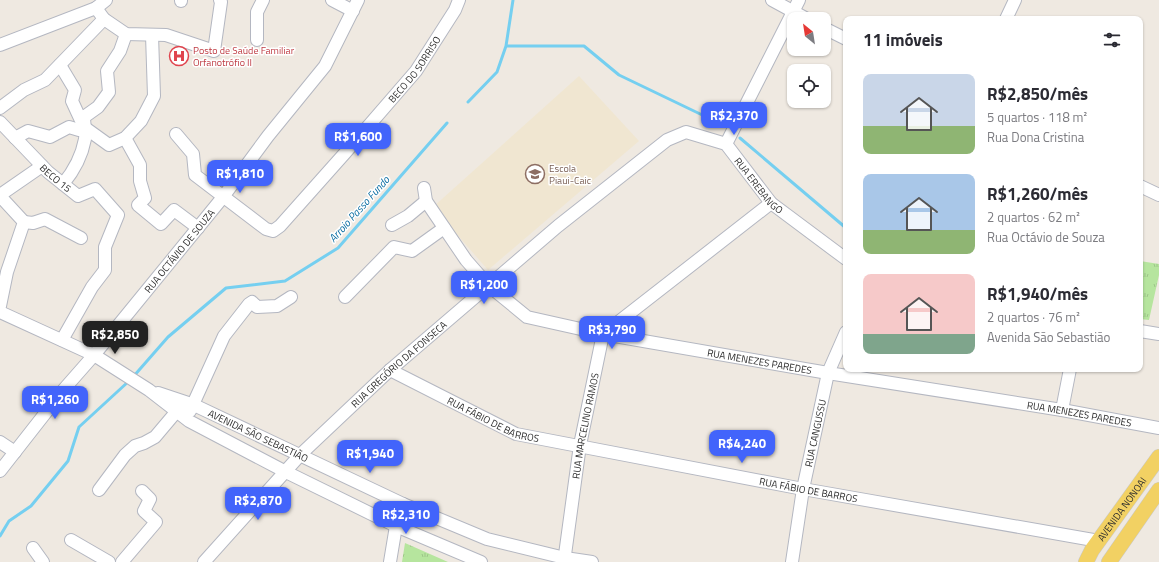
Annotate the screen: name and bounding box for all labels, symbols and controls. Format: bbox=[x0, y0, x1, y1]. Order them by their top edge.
north arrow bbox=[787, 12, 831, 56]
map controls bbox=[787, 12, 831, 108]
text: 11 imóveis bbox=[863, 27, 943, 53]
icon: filters bbox=[1101, 29, 1123, 51]
street label: BECO DO SORRISO bbox=[384, 33, 444, 106]
place label: Posto de Saúde Familiar Orfanotrófio II bbox=[193, 43, 295, 70]
hospital icon: Posto de Saúde Familiar Orfanotrófio II bbox=[168, 45, 190, 67]
button: locate bbox=[787, 64, 831, 108]
text: R$2,850/mês bbox=[987, 81, 1088, 107]
icon: home bbox=[895, 90, 943, 138]
pin: R$2,370 bbox=[697, 102, 771, 136]
text: R$2,370 bbox=[710, 105, 758, 125]
text: 5 quartos · 118 m² bbox=[987, 107, 1087, 127]
pin: R$1,600 bbox=[321, 123, 395, 157]
text: R$1,600 bbox=[334, 126, 382, 146]
text: Rua Dona Cristina bbox=[987, 127, 1084, 147]
street label: RUA EREBANGO bbox=[731, 154, 787, 217]
street label: BECO 15 bbox=[36, 160, 75, 196]
pin: R$1,810 bbox=[203, 160, 277, 194]
place label: Escola Piaui-Caic bbox=[549, 161, 591, 188]
text: R$1,810 bbox=[216, 163, 264, 183]
school or university icon: Escola Piaui-Caic bbox=[524, 163, 546, 185]
water label: Arroio Passo Fundo bbox=[325, 172, 394, 246]
text: R$1,260/mês bbox=[987, 181, 1088, 207]
icon: home bbox=[895, 190, 943, 238]
street label: RUA OCTÁVIO DE SOUZA bbox=[140, 206, 218, 296]
text: 2 quartos · 62 m² bbox=[987, 207, 1080, 227]
text: Rua Octávio de Souza bbox=[987, 227, 1105, 247]
pin: R$1,200 bbox=[447, 271, 521, 305]
text: R$1,200 bbox=[460, 274, 508, 294]
text: R$1,940/mês bbox=[987, 281, 1088, 307]
icon: home bbox=[895, 290, 943, 338]
text: 2 quartos · 76 m² bbox=[987, 307, 1080, 327]
pin: R$3,790 bbox=[575, 316, 649, 350]
street label: RUA GREGÓRIO DA FONSECA bbox=[347, 317, 450, 411]
text: R$3,790 bbox=[588, 319, 636, 339]
pin: R$2,850 bbox=[78, 321, 152, 355]
text: R$2,850 bbox=[91, 324, 139, 344]
text: Avenida São Sebastião bbox=[987, 327, 1110, 347]
street label: RUA MENEZES PAREDES bbox=[706, 345, 813, 378]
street label: RUA MARCELINO RAMOS bbox=[568, 371, 602, 480]
pin: R$1,260 bbox=[18, 386, 92, 420]
text: R$1,260 bbox=[31, 389, 79, 409]
street label: RUA FÁBIO DE BARROS bbox=[445, 393, 540, 446]
street label: RUA MENEZES PAREDES bbox=[1026, 397, 1133, 430]
street label: RUA CANGUSSU bbox=[800, 398, 830, 468]
street label: AVENIDA SÃO SEBASTIÃO bbox=[206, 405, 311, 466]
pin: R$4,240 bbox=[705, 430, 779, 464]
text: R$4,240 bbox=[718, 433, 766, 453]
pin: R$1,940 bbox=[333, 440, 407, 474]
text: R$1,940 bbox=[346, 443, 394, 463]
street label: RUA FÁBIO DE BARROS bbox=[758, 473, 859, 506]
street label: AVENIDA NONOAI bbox=[1093, 474, 1150, 544]
pin: R$2,870 bbox=[221, 487, 295, 521]
text: R$2,870 bbox=[234, 490, 282, 510]
pin: R$2,310 bbox=[369, 501, 443, 535]
text: R$2,310 bbox=[382, 504, 430, 524]

